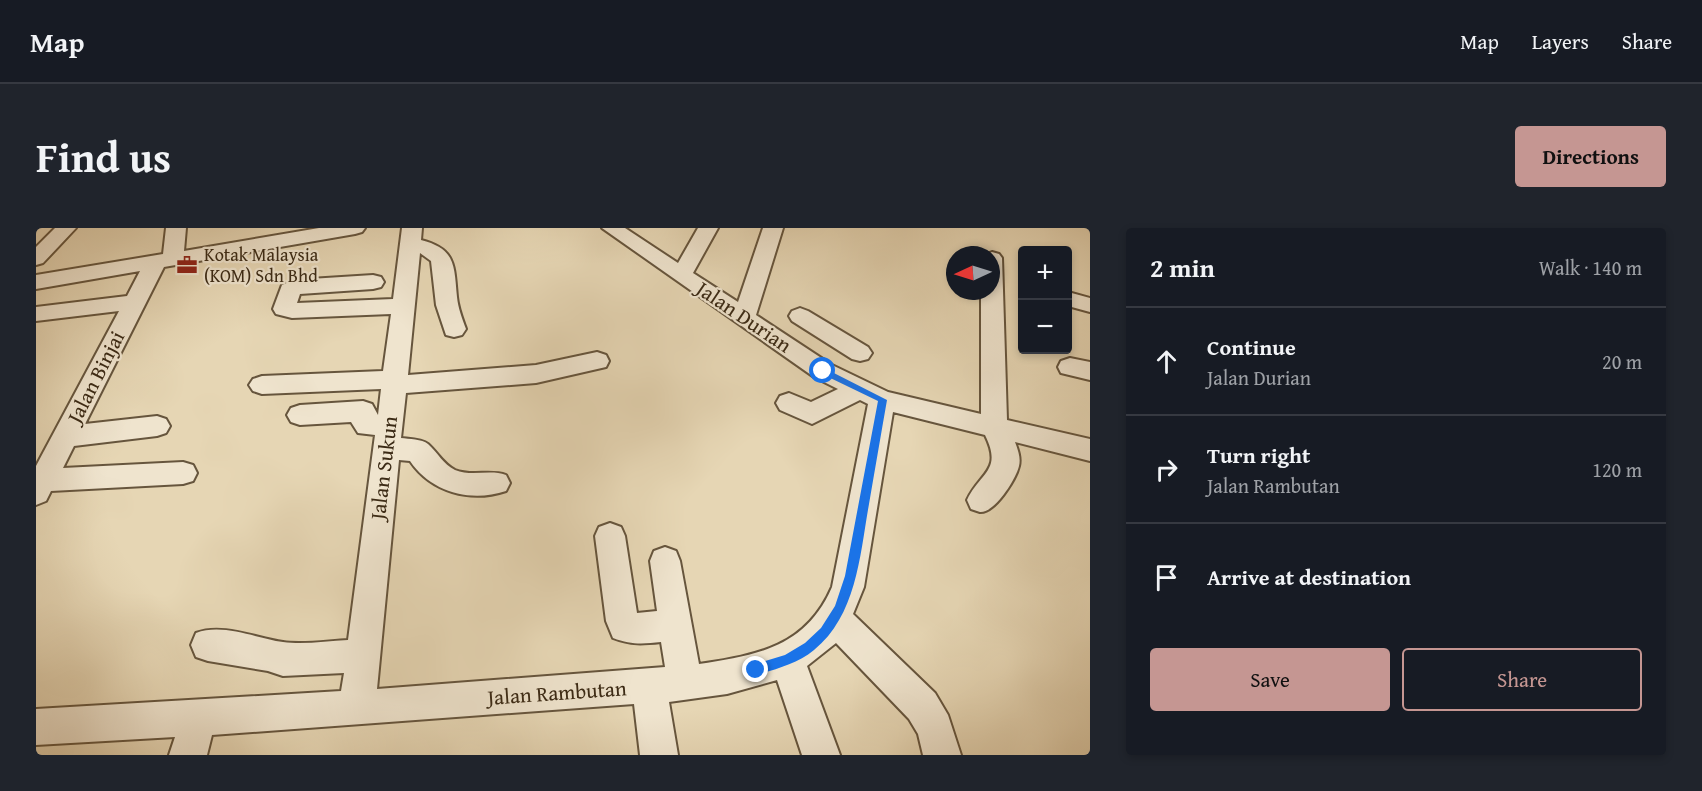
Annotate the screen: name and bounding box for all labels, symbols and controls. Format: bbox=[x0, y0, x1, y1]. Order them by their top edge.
text: Map bbox=[30, 21, 84, 62]
text: Map bbox=[1460, 26, 1499, 57]
text: Layers bbox=[1532, 26, 1589, 57]
text: Share bbox=[1622, 26, 1672, 57]
text: Find us bbox=[36, 126, 171, 187]
button: Directions bbox=[1515, 126, 1666, 187]
place label: Kotak Malaysia (KOM) Sdn Bhd bbox=[204, 241, 319, 289]
north arrow bbox=[946, 246, 1000, 300]
map controls bbox=[1018, 246, 1072, 354]
button: + bbox=[1018, 246, 1072, 300]
text: 2 min bbox=[1150, 248, 1215, 287]
office icon: Kotak Malaysia (KOM) Sdn Bhd bbox=[175, 253, 199, 277]
text: Walk · 140 m bbox=[1539, 253, 1642, 282]
street label: Jalan Durian bbox=[688, 272, 798, 360]
button: − bbox=[1018, 300, 1072, 354]
street label: Jalan Binjai bbox=[58, 325, 132, 431]
text: Continue bbox=[1207, 331, 1296, 363]
icon: ahead bbox=[1150, 345, 1183, 378]
text: 20 m bbox=[1602, 347, 1642, 376]
route start bbox=[809, 357, 835, 383]
text: Jalan Durian bbox=[1207, 363, 1311, 392]
street label: Jalan Sukun bbox=[361, 414, 405, 525]
text: Turn right bbox=[1207, 439, 1310, 471]
icon: right bbox=[1150, 453, 1183, 486]
text: 120 m bbox=[1592, 455, 1642, 484]
text: Jalan Rambutan bbox=[1207, 471, 1340, 500]
icon: arrive bbox=[1150, 561, 1183, 594]
text: Arrive at destination bbox=[1207, 561, 1411, 593]
button: Save bbox=[1150, 648, 1390, 711]
button: Share bbox=[1402, 648, 1642, 711]
route end bbox=[742, 656, 768, 682]
street label: Jalan Rambutan bbox=[483, 672, 628, 713]

